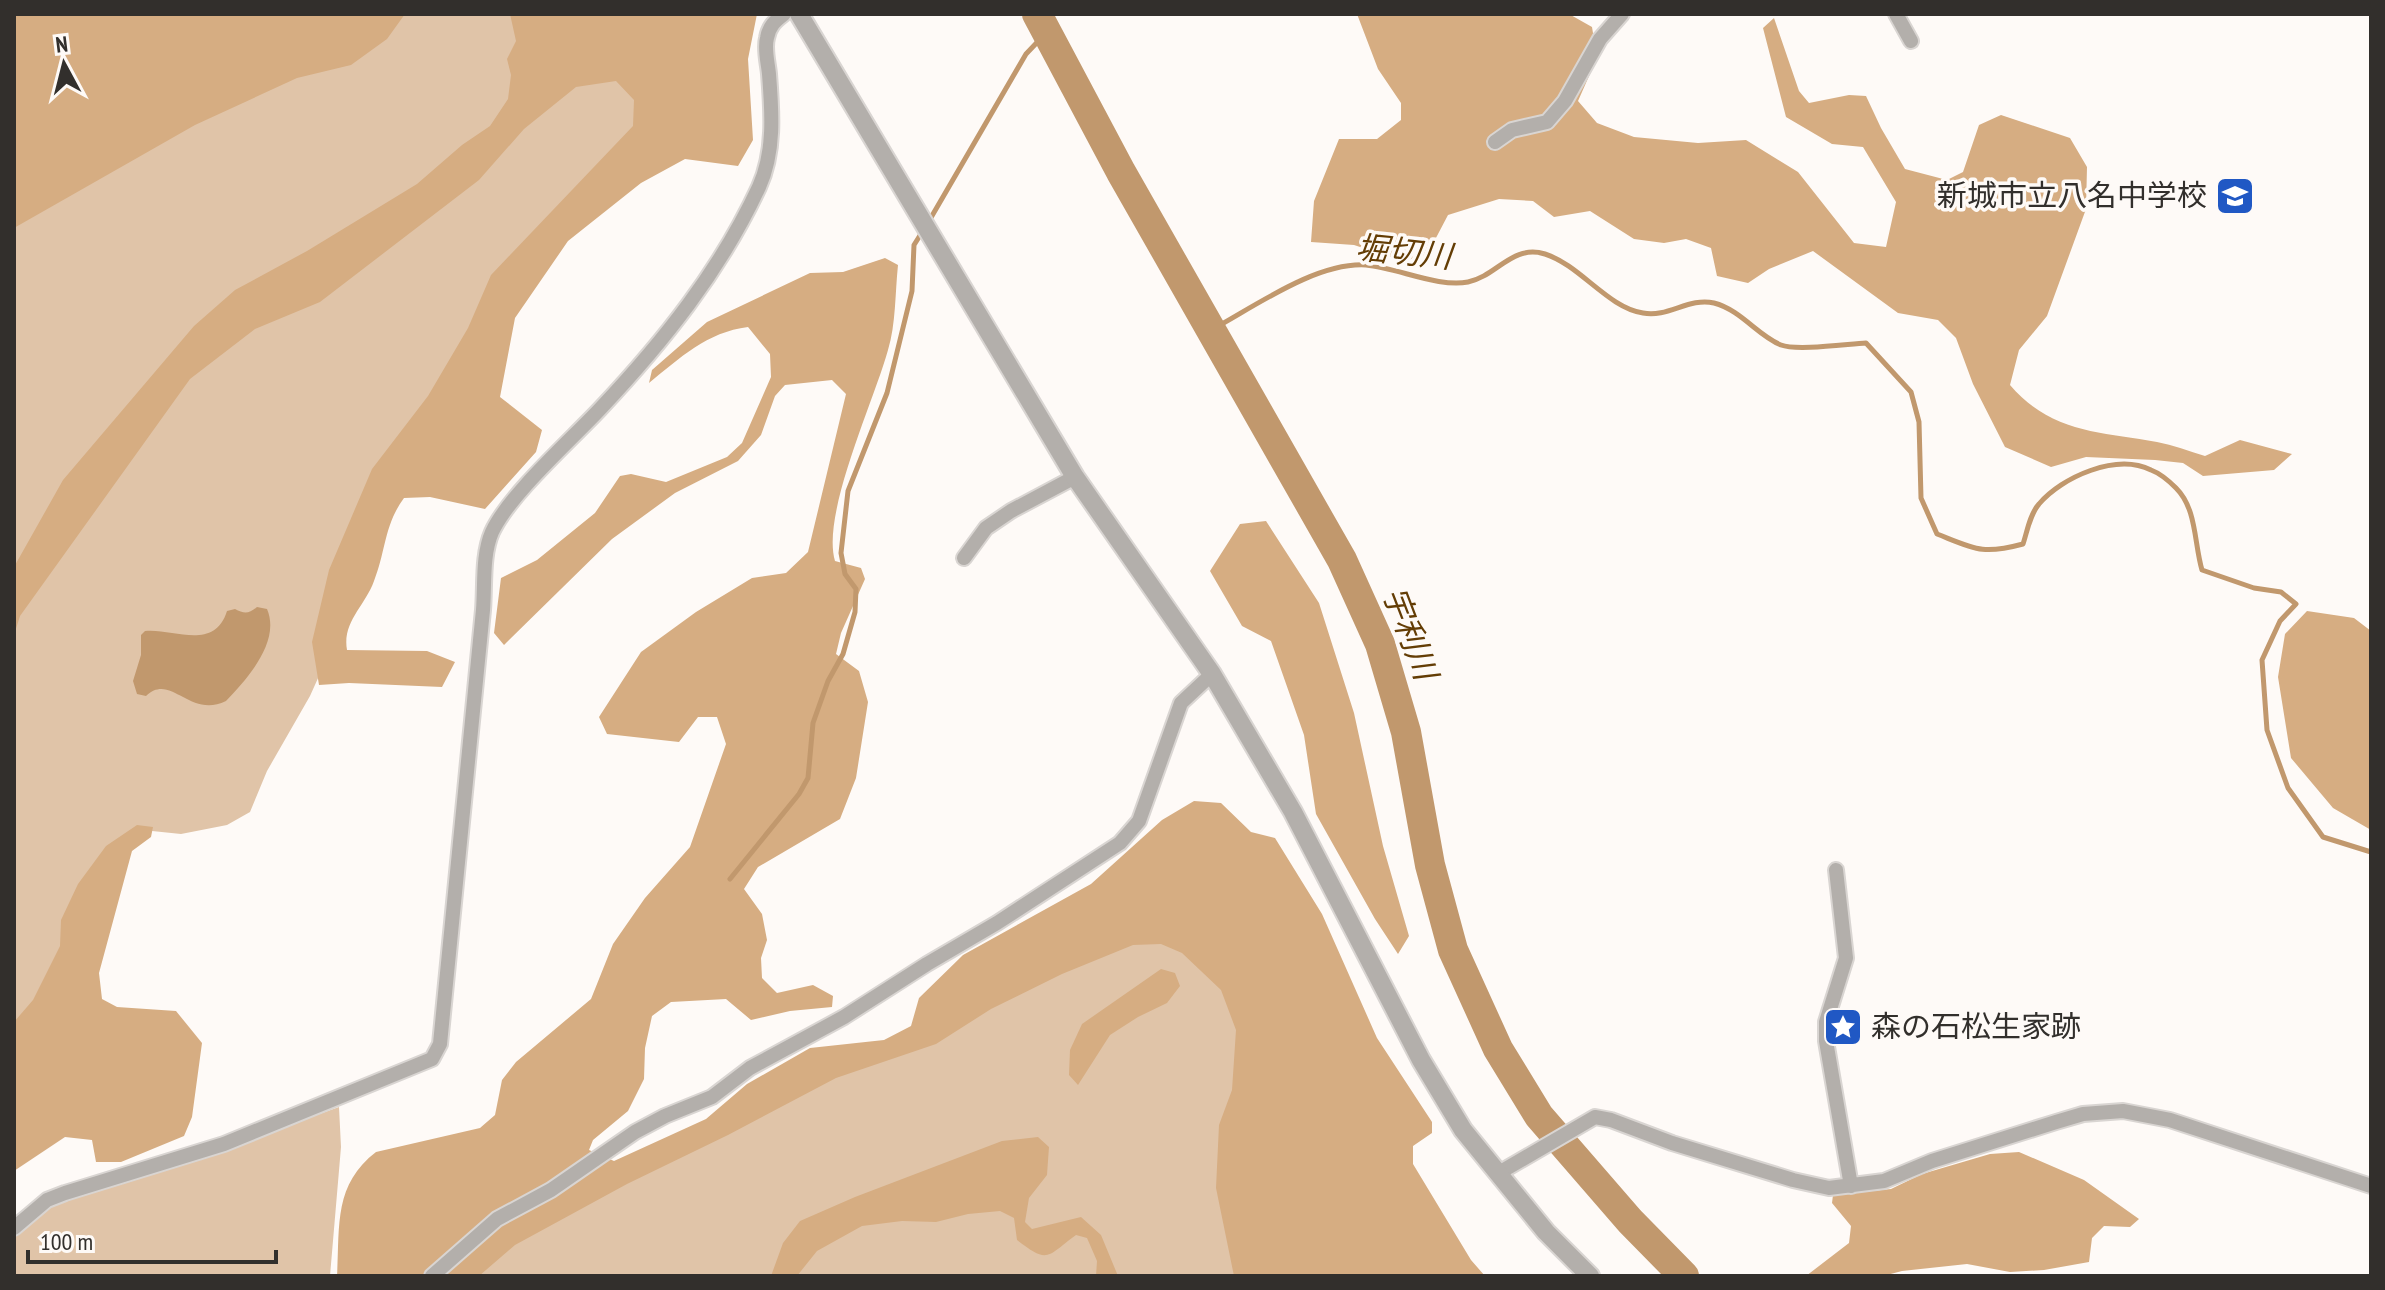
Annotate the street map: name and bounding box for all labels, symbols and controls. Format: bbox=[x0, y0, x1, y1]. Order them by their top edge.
north arrow bbox=[24, 24, 104, 104]
text: N bbox=[54, 30, 69, 59]
place label: 新城市立八名中学校 bbox=[1937, 175, 2207, 214]
school or university icon: 新城市立八名中学校 bbox=[2214, 175, 2256, 217]
water label: 堀切川 bbox=[1354, 225, 1457, 277]
water label: 宇利川 bbox=[1374, 580, 1449, 688]
place icon: 森の石松生家跡 bbox=[1822, 1006, 1864, 1048]
place label: 森の石松生家跡 bbox=[1871, 1006, 2081, 1045]
scale bar bbox=[28, 1214, 276, 1264]
text: 100 m bbox=[40, 1226, 93, 1257]

